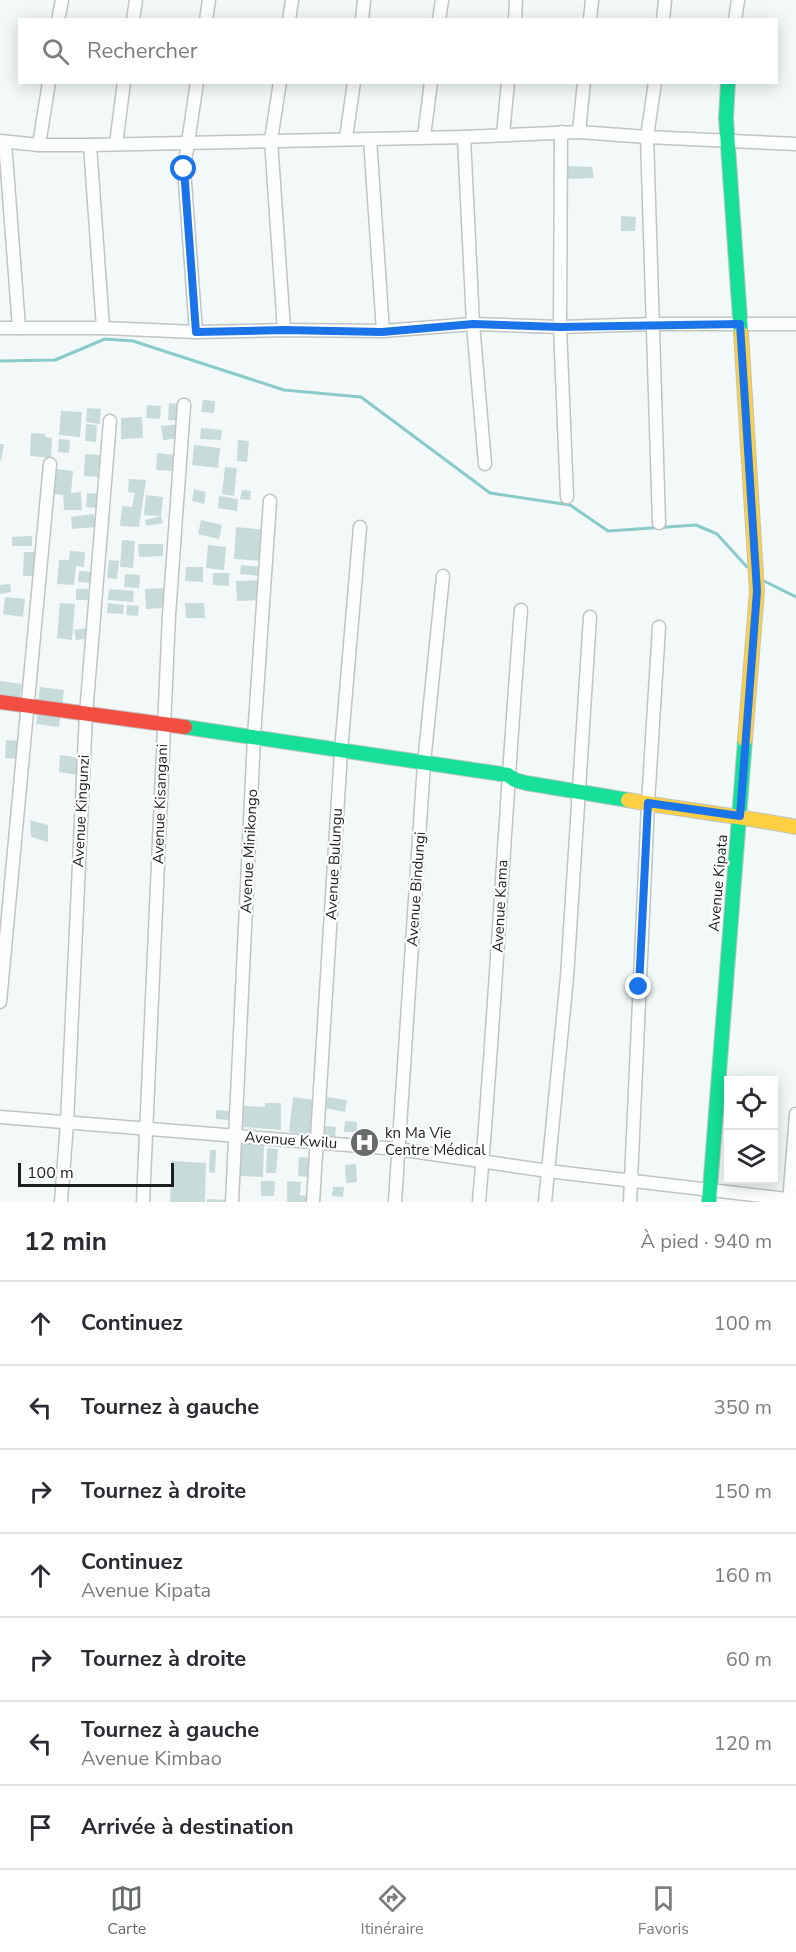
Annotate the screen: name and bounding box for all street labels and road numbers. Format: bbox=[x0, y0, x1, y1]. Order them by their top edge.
street label: Avenue Kisangani bbox=[148, 744, 172, 864]
street label: Avenue Kingunzi bbox=[68, 754, 94, 868]
street label: Avenue Minikongo bbox=[236, 788, 262, 914]
street label: Avenue Bulungu bbox=[321, 808, 347, 920]
street label: Avenue Bindungi bbox=[402, 831, 430, 947]
street label: Avenue Kipata bbox=[704, 833, 732, 933]
street label: Avenue Kama bbox=[488, 859, 512, 953]
street label: Avenue Kwilu bbox=[244, 1127, 338, 1153]

